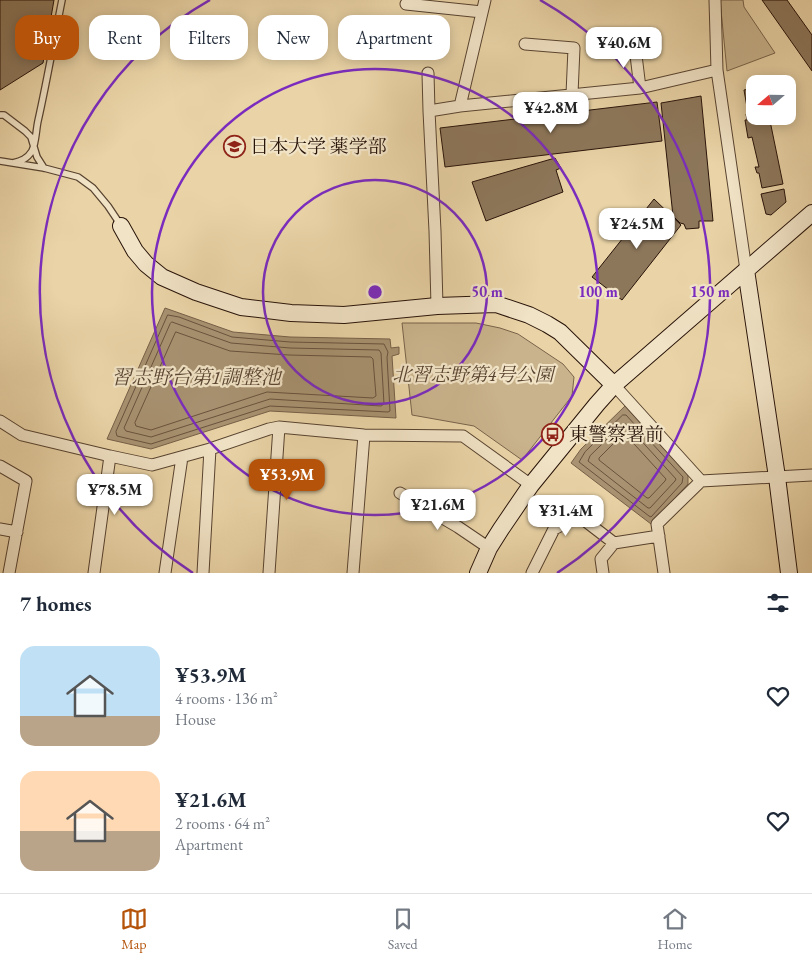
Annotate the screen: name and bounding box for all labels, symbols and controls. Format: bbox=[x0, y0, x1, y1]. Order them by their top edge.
chip: Buy bbox=[15, 15, 79, 60]
chip: Rent bbox=[89, 15, 160, 60]
chip: Filters bbox=[170, 15, 248, 60]
chip: New bbox=[258, 15, 328, 60]
chip: Apartment bbox=[338, 15, 450, 60]
pin: ¥40.6M bbox=[583, 27, 665, 69]
text: ¥40.6M bbox=[597, 32, 651, 53]
north arrow bbox=[746, 75, 796, 125]
map controls bbox=[746, 75, 796, 125]
pin: ¥42.8M bbox=[510, 92, 592, 134]
text: ¥42.8M bbox=[524, 97, 578, 118]
school or university icon: 日本大学 薬学部 bbox=[222, 134, 246, 158]
place label: 日本大学 薬学部 bbox=[250, 134, 387, 159]
pin: ¥24.5M bbox=[596, 208, 678, 250]
text: ¥24.5M bbox=[610, 213, 664, 234]
text: 50 m bbox=[471, 282, 503, 301]
text: 100 m bbox=[578, 282, 618, 301]
text: 150 m bbox=[690, 282, 730, 301]
centre of rings bbox=[366, 283, 384, 301]
park label: 北習志野第4号公園 bbox=[392, 362, 557, 387]
water label: 習志野台第1調整池 bbox=[111, 364, 283, 390]
bus stop icon: 東警察署前 bbox=[541, 422, 565, 446]
place label: 東警察署前 bbox=[569, 422, 664, 447]
pin: ¥53.9M bbox=[246, 458, 328, 501]
text: ¥53.9M bbox=[260, 464, 314, 485]
pin: ¥78.5M bbox=[74, 474, 156, 516]
text: ¥78.5M bbox=[88, 479, 142, 500]
pin: ¥21.6M bbox=[397, 488, 479, 531]
text: ¥21.6M bbox=[411, 494, 465, 515]
pin: ¥31.4M bbox=[525, 494, 607, 537]
text: ¥31.4M bbox=[539, 500, 593, 521]
icon: filters bbox=[764, 589, 792, 617]
text: 7 homes bbox=[20, 590, 92, 617]
text: ¥53.9M bbox=[175, 661, 246, 688]
icon: home bbox=[60, 666, 120, 726]
icon: heart bbox=[764, 682, 792, 710]
text: 4 rooms · 136 m² bbox=[175, 688, 278, 709]
text: House bbox=[175, 709, 216, 730]
text: ¥21.6M bbox=[175, 786, 246, 813]
icon: home bbox=[60, 791, 120, 851]
icon: heart bbox=[764, 807, 792, 835]
text: 2 rooms · 64 m² bbox=[175, 813, 270, 834]
text: Apartment bbox=[175, 834, 243, 855]
tab: Map bbox=[120, 905, 148, 953]
tab: Saved bbox=[388, 905, 418, 953]
tab: Home bbox=[657, 905, 692, 953]

